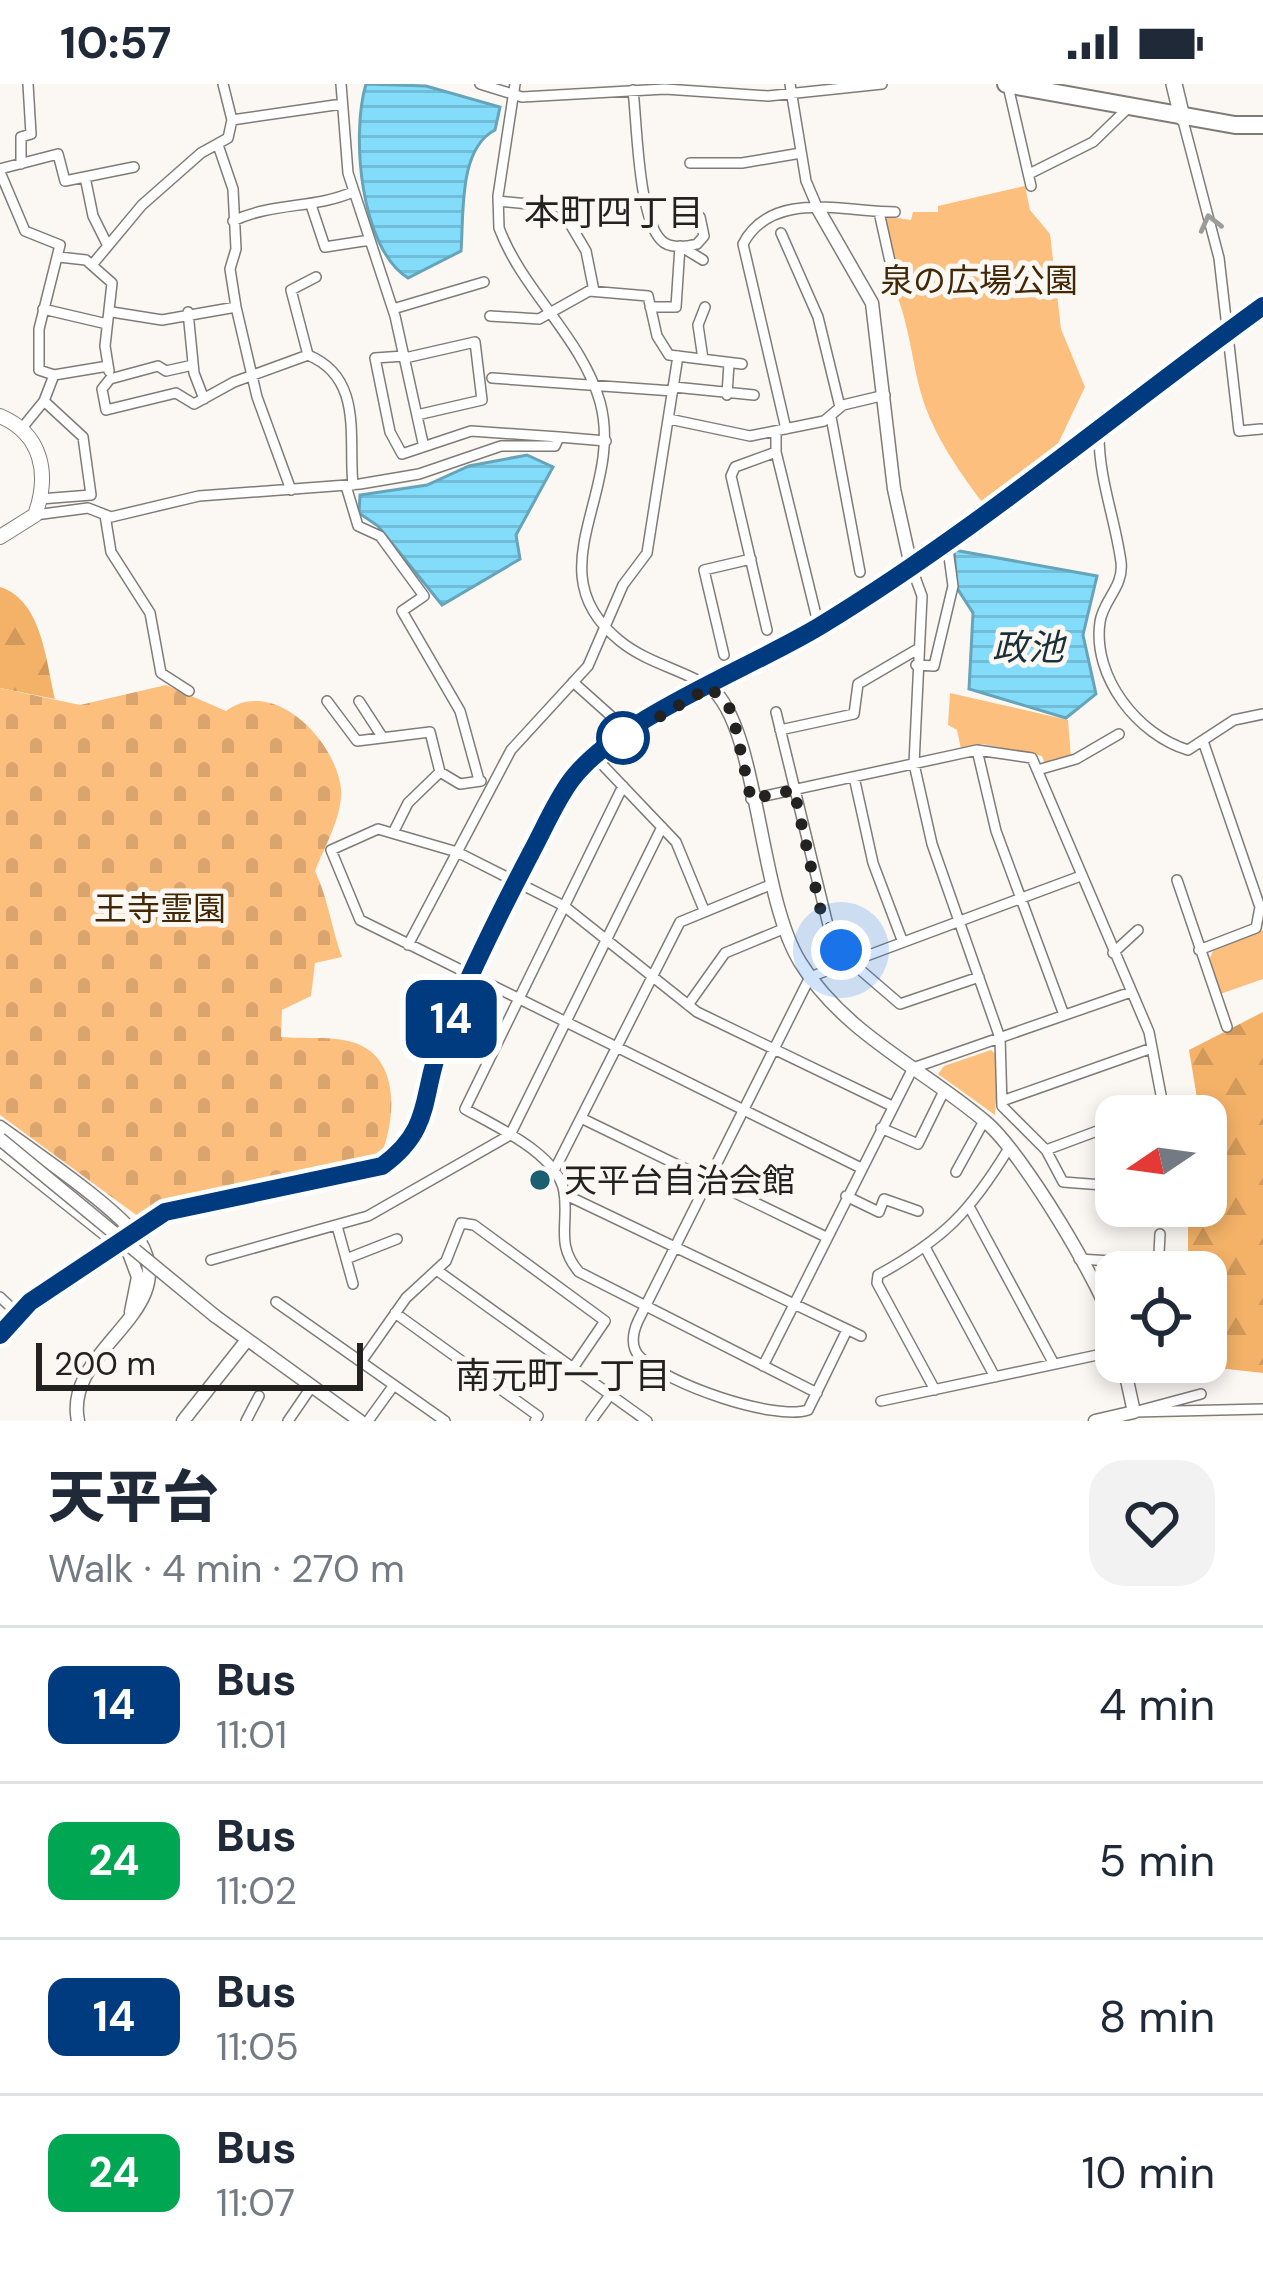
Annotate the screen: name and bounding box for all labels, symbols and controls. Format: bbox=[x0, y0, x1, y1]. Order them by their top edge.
text: 10:57 bbox=[60, 13, 171, 72]
district label: 本町四丁目 bbox=[524, 189, 704, 236]
one-way arrow bbox=[1199, 214, 1224, 234]
park label: 泉の広場公園 bbox=[880, 259, 1078, 302]
water label: 政池 bbox=[992, 624, 1067, 671]
unlabelled marker bbox=[598, 713, 648, 763]
park label: 王寺霊園 bbox=[94, 887, 226, 930]
your location bbox=[811, 920, 871, 980]
line badge: 14 bbox=[397, 980, 505, 1058]
text: 14 bbox=[430, 991, 472, 1046]
north arrow bbox=[1095, 1095, 1227, 1227]
map controls bbox=[1095, 1095, 1227, 1383]
place label: 天平台自治会館 bbox=[564, 1159, 795, 1202]
marker: 天平台自治会館 bbox=[527, 1167, 553, 1193]
button: locate bbox=[1095, 1251, 1227, 1383]
scale bar bbox=[36, 1337, 363, 1390]
text: 200 m bbox=[54, 1342, 156, 1385]
district label: 南元町一丁目 bbox=[455, 1352, 671, 1399]
text: 天平台 bbox=[48, 1460, 219, 1535]
button: heart bbox=[1089, 1460, 1215, 1586]
text: Walk · 4 min · 270 m bbox=[48, 1543, 405, 1594]
text: Bus bbox=[216, 1650, 296, 1709]
text: 4 min bbox=[1099, 1675, 1215, 1734]
text: 14 bbox=[93, 1677, 135, 1732]
text: 11:01 bbox=[216, 1709, 287, 1760]
text: Bus bbox=[216, 1806, 296, 1865]
text: 5 min bbox=[1099, 1831, 1215, 1890]
text: 24 bbox=[88, 1833, 140, 1888]
text: 11:02 bbox=[216, 1865, 297, 1916]
text: Bus bbox=[216, 1962, 296, 2021]
text: 8 min bbox=[1099, 1987, 1215, 2046]
text: 14 bbox=[93, 1989, 135, 2044]
text: 11:05 bbox=[216, 2021, 299, 2072]
text: Bus bbox=[216, 2118, 296, 2177]
text: 10 min bbox=[1081, 2143, 1215, 2202]
text: 24 bbox=[88, 2145, 140, 2200]
text: 11:07 bbox=[216, 2177, 295, 2228]

